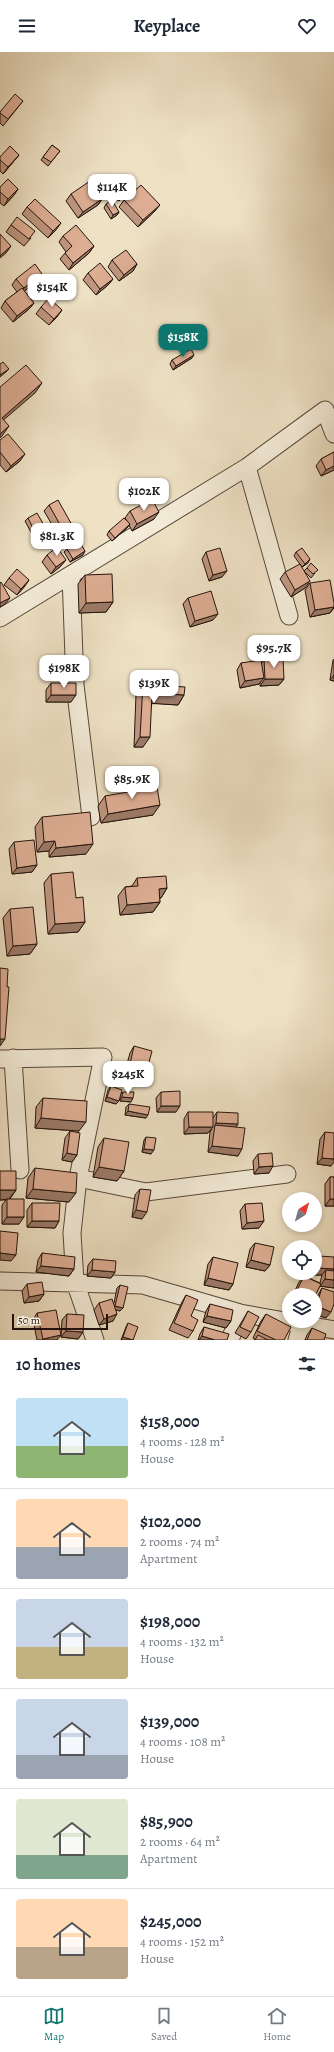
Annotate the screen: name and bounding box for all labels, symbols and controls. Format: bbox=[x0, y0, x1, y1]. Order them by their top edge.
text: Keyplace bbox=[134, 14, 200, 38]
icon: menu bbox=[16, 15, 38, 37]
icon: heart bbox=[296, 15, 318, 37]
pin: $114K bbox=[84, 174, 140, 208]
text: $114K bbox=[97, 178, 127, 195]
pin: $154K bbox=[24, 274, 80, 308]
text: $154K bbox=[37, 278, 67, 295]
pin: $158K bbox=[155, 324, 211, 358]
text: $158K bbox=[167, 328, 199, 345]
pin: $102K bbox=[116, 478, 172, 512]
text: $102K bbox=[128, 482, 160, 499]
pin: $81.3K bbox=[24, 523, 90, 557]
text: $81.3K bbox=[40, 527, 74, 544]
pin: $95.7K bbox=[241, 635, 307, 669]
text: $95.7K bbox=[256, 639, 292, 656]
pin: $198K bbox=[36, 655, 92, 689]
text: $198K bbox=[48, 659, 80, 676]
pin: $139K bbox=[126, 670, 182, 704]
text: $139K bbox=[139, 674, 169, 691]
pin: $85.9K bbox=[99, 766, 165, 800]
text: $85.9K bbox=[114, 770, 150, 787]
pin: $245K bbox=[100, 1061, 156, 1095]
text: $245K bbox=[112, 1065, 144, 1082]
north arrow bbox=[282, 1192, 322, 1232]
map controls bbox=[282, 1192, 322, 1328]
button: locate bbox=[282, 1240, 322, 1280]
button: layers bbox=[282, 1288, 322, 1328]
scale bar bbox=[12, 1312, 108, 1331]
text: 50 m bbox=[18, 1313, 40, 1328]
text: 10 homes bbox=[16, 1353, 81, 1376]
icon: filters bbox=[296, 1353, 318, 1375]
text: $158,000 bbox=[140, 1410, 200, 1433]
icon: home bbox=[48, 1414, 96, 1462]
text: 4 rooms · 128 m² bbox=[140, 1433, 225, 1450]
text: House bbox=[140, 1450, 174, 1467]
text: $102,000 bbox=[140, 1510, 201, 1533]
icon: home bbox=[48, 1515, 96, 1563]
text: 2 rooms · 74 m² bbox=[140, 1533, 219, 1550]
text: Apartment bbox=[140, 1550, 198, 1567]
text: $198,000 bbox=[140, 1610, 200, 1633]
icon: home bbox=[48, 1615, 96, 1663]
text: 4 rooms · 132 m² bbox=[140, 1633, 224, 1650]
text: House bbox=[140, 1650, 174, 1667]
text: $139,000 bbox=[140, 1710, 199, 1733]
icon: home bbox=[48, 1715, 96, 1763]
text: 4 rooms · 108 m² bbox=[140, 1733, 225, 1750]
text: House bbox=[140, 1750, 174, 1767]
text: $85,900 bbox=[140, 1810, 193, 1833]
icon: home bbox=[48, 1815, 96, 1863]
text: 2 rooms · 64 m² bbox=[140, 1833, 220, 1850]
text: Apartment bbox=[140, 1850, 198, 1867]
text: $245,000 bbox=[140, 1910, 202, 1933]
icon: home bbox=[48, 1915, 96, 1963]
text: 4 rooms · 152 m² bbox=[140, 1933, 224, 1950]
text: House bbox=[140, 1950, 174, 1967]
tab: Map bbox=[43, 2005, 65, 2044]
tab: Saved bbox=[151, 2005, 177, 2044]
tab: Home bbox=[263, 2005, 291, 2044]

